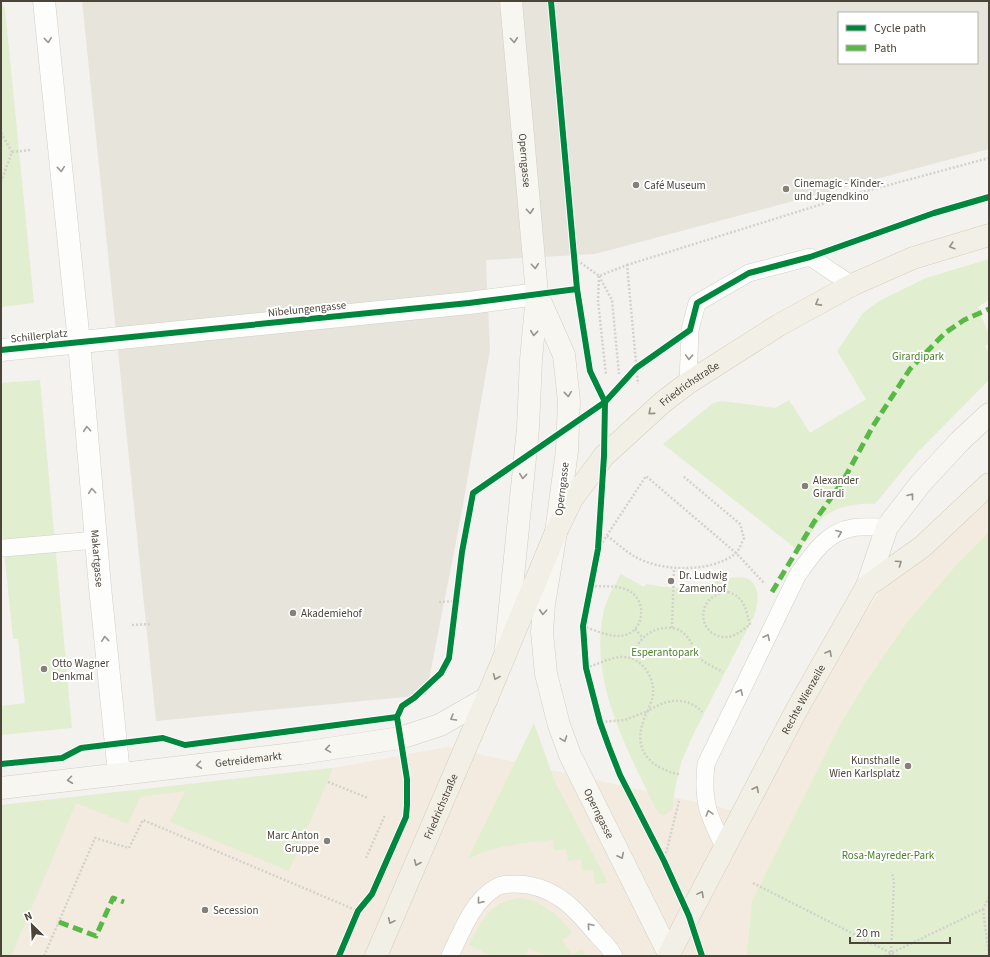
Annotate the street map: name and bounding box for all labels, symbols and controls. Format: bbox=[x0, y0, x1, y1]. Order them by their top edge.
legend bbox=[838, 12, 978, 64]
text: Cycle path bbox=[874, 20, 926, 37]
one-way arrow bbox=[44, 37, 53, 43]
one-way arrow bbox=[510, 37, 519, 43]
text: Path bbox=[874, 40, 897, 57]
street label: Operngasse bbox=[515, 133, 535, 189]
one-way arrow bbox=[57, 166, 66, 172]
place label: Cinemagic - Kinder- und Jugendkino bbox=[794, 176, 884, 204]
place label: Café Museum bbox=[644, 178, 706, 193]
marker: Café Museum bbox=[631, 180, 641, 190]
marker: Cinemagic - Kinder- und Jugendkino bbox=[781, 184, 791, 194]
one-way arrow bbox=[525, 208, 534, 214]
one-way arrow bbox=[948, 241, 955, 250]
one-way arrow bbox=[530, 263, 539, 269]
street label: Nibelungengasse bbox=[267, 297, 347, 321]
one-way arrow bbox=[815, 299, 822, 306]
street label: Schillerplatz bbox=[10, 326, 69, 346]
one-way arrow bbox=[529, 330, 538, 336]
park label: Girardipark bbox=[892, 349, 944, 364]
one-way arrow bbox=[685, 354, 694, 360]
street label: Friedrichstraße bbox=[656, 357, 723, 409]
one-way arrow bbox=[563, 391, 572, 397]
one-way arrow bbox=[648, 407, 655, 414]
one-way arrow bbox=[82, 426, 91, 432]
street label: Operngasse bbox=[551, 461, 573, 517]
one-way arrow bbox=[519, 473, 528, 479]
place label: Alexander Girardi bbox=[813, 473, 859, 501]
marker: Alexander Girardi bbox=[800, 481, 810, 491]
one-way arrow bbox=[88, 488, 97, 494]
one-way arrow bbox=[907, 493, 914, 500]
street label: Makartgasse bbox=[88, 529, 108, 588]
one-way arrow bbox=[836, 529, 843, 537]
one-way arrow bbox=[895, 561, 902, 568]
place label: Dr. Ludwig Zamenhof bbox=[679, 568, 728, 596]
marker: Dr. Ludwig Zamenhof bbox=[666, 576, 676, 586]
place label: Akademiehof bbox=[301, 606, 363, 621]
marker: Akademiehof bbox=[288, 608, 298, 618]
one-way arrow bbox=[539, 609, 548, 615]
one-way arrow bbox=[762, 634, 770, 642]
one-way arrow bbox=[101, 636, 110, 642]
park label: Esperantopark bbox=[631, 645, 699, 660]
one-way arrow bbox=[824, 650, 831, 657]
place label: Otto Wagner Denkmal bbox=[52, 656, 110, 684]
street label: Rechte Wienzeile bbox=[778, 661, 829, 737]
marker: Otto Wagner Denkmal bbox=[39, 664, 49, 674]
one-way arrow bbox=[493, 673, 501, 681]
one-way arrow bbox=[735, 688, 743, 696]
one-way arrow bbox=[450, 713, 457, 720]
one-way arrow bbox=[560, 736, 568, 743]
one-way arrow bbox=[325, 744, 331, 753]
street label: Getreidemarkt bbox=[214, 748, 283, 770]
place label: Kunsthalle Wien Karlsplatz bbox=[829, 753, 901, 781]
one-way arrow bbox=[196, 760, 202, 769]
marker: Kunsthalle Wien Karlsplatz bbox=[903, 761, 913, 771]
street label: Friedrichstraße bbox=[420, 771, 461, 841]
one-way arrow bbox=[67, 775, 73, 784]
street label: Operngasse bbox=[580, 786, 618, 842]
one-way arrow bbox=[751, 786, 759, 793]
one-way arrow bbox=[705, 810, 714, 817]
place label: Marc Anton Gruppe bbox=[267, 828, 320, 856]
marker: Marc Anton Gruppe bbox=[322, 836, 332, 846]
park label: Rosa-Mayreder-Park bbox=[842, 848, 935, 863]
one-way arrow bbox=[616, 852, 624, 859]
one-way arrow bbox=[413, 859, 421, 866]
one-way arrow bbox=[696, 891, 704, 898]
one-way arrow bbox=[478, 897, 485, 904]
place label: Secession bbox=[213, 903, 258, 918]
north arrow bbox=[12, 905, 52, 945]
marker: Secession bbox=[200, 905, 210, 915]
text: N bbox=[22, 908, 35, 925]
one-way arrow bbox=[388, 917, 396, 925]
scale bar bbox=[850, 919, 950, 945]
one-way arrow bbox=[587, 923, 594, 931]
text: 20 m bbox=[856, 925, 880, 942]

